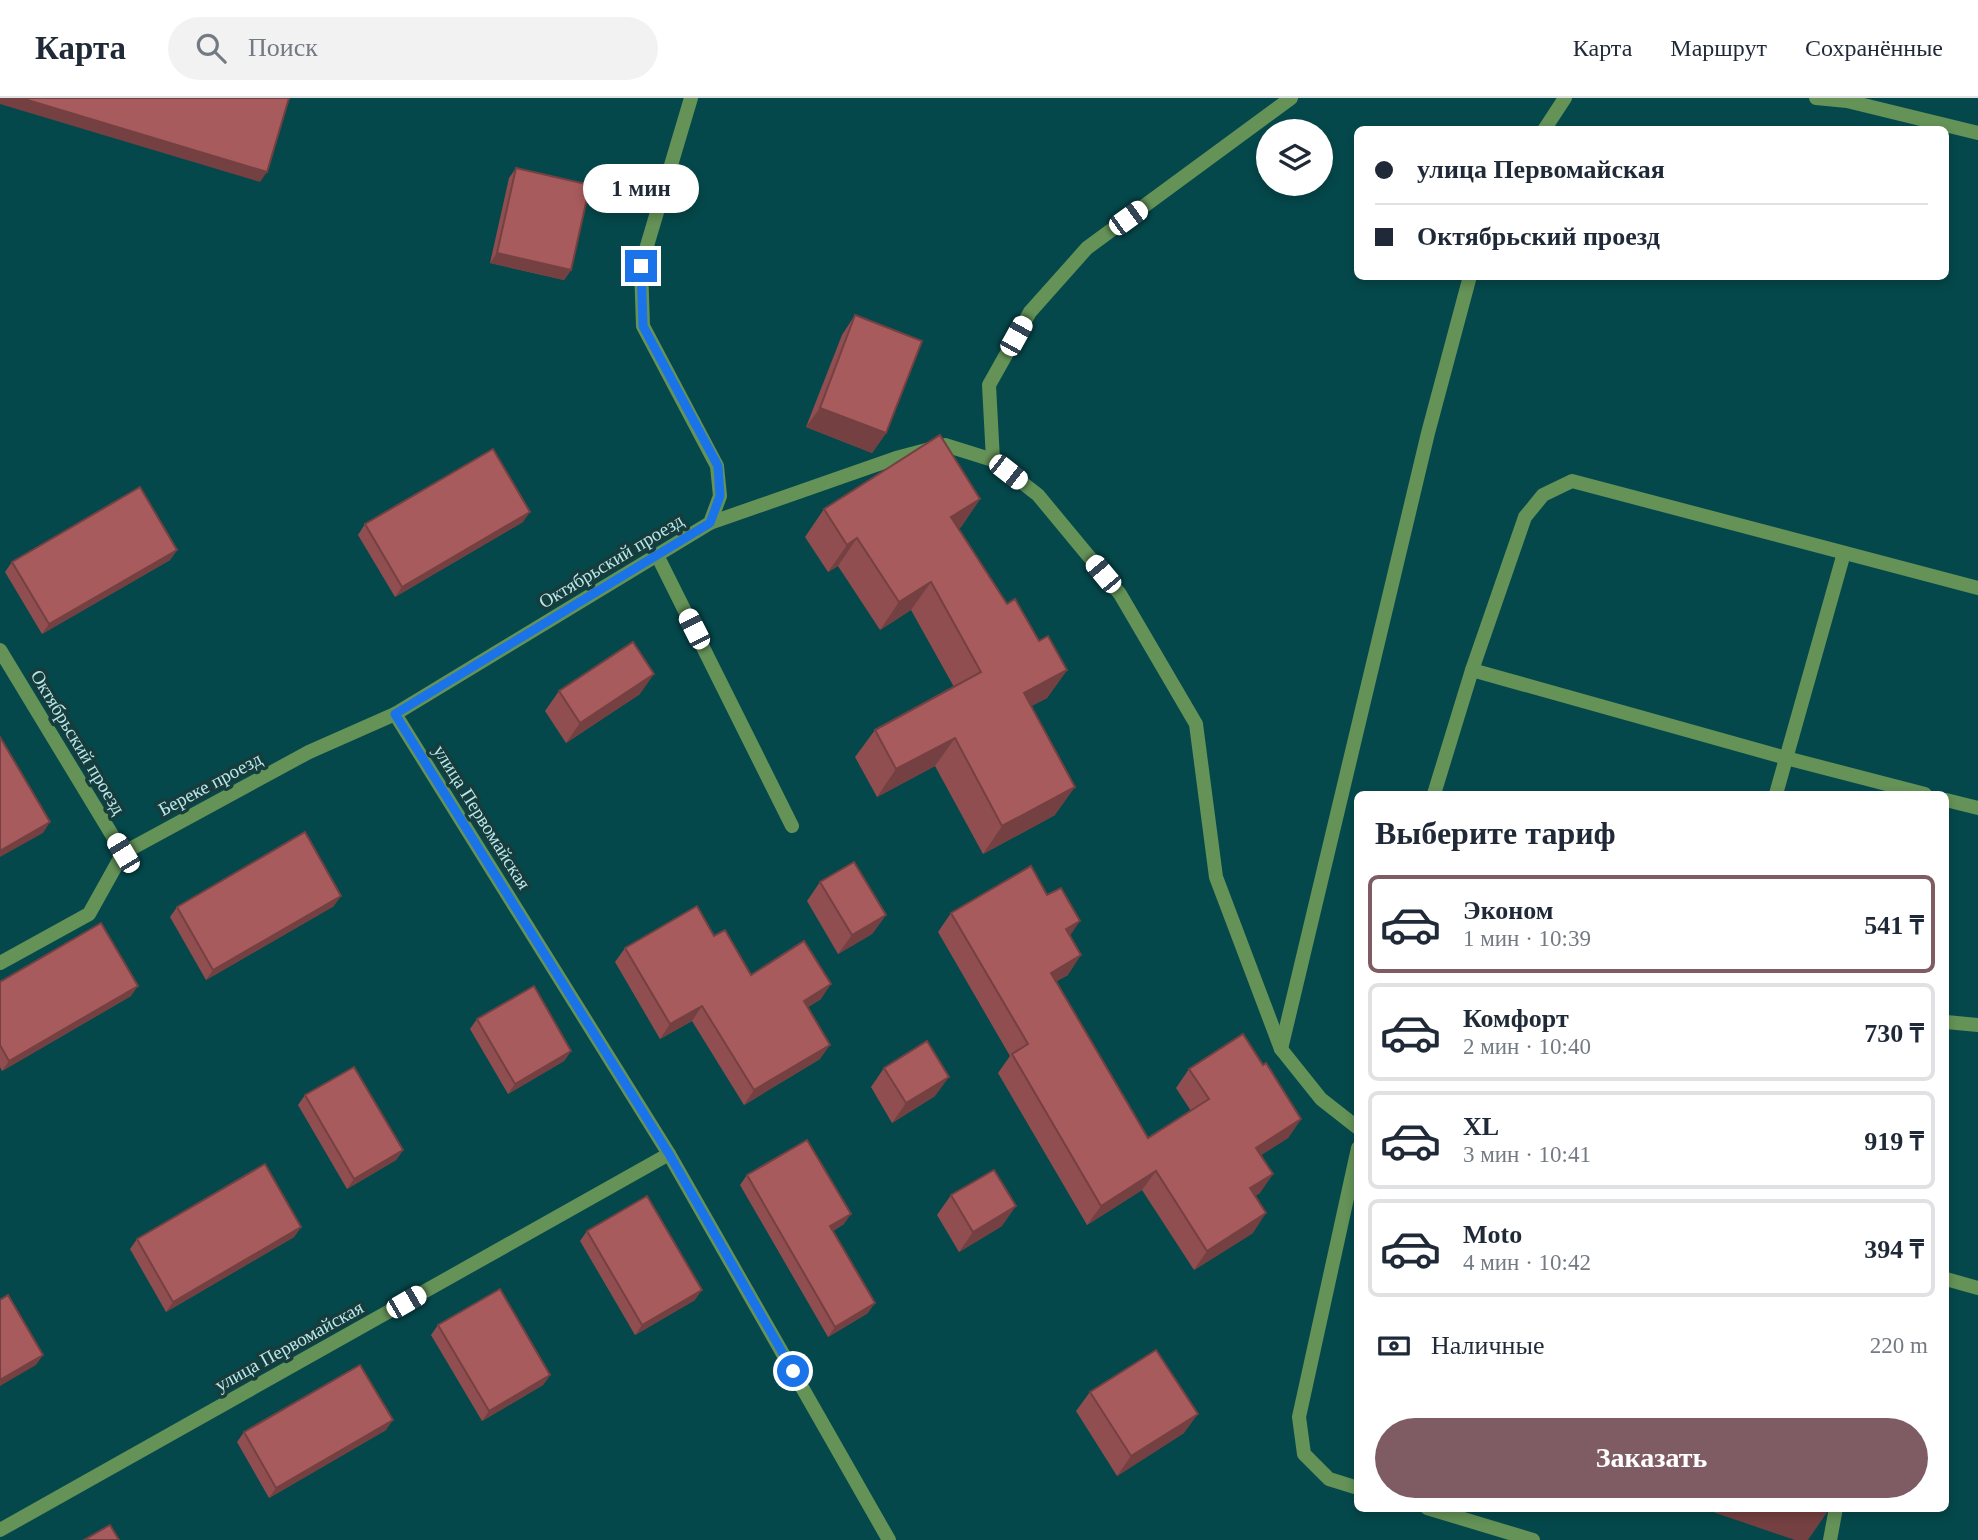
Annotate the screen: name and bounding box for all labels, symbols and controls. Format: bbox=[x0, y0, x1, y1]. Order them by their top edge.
search box bbox=[168, 17, 658, 80]
icon: search bbox=[192, 29, 230, 67]
text: Карта bbox=[35, 30, 126, 66]
text: Поиск bbox=[248, 33, 318, 62]
text: Карта bbox=[1573, 35, 1632, 61]
text: Маршрут bbox=[1670, 35, 1767, 61]
text: Сохранённые bbox=[1805, 35, 1943, 61]
map controls bbox=[1256, 119, 1333, 196]
button: layers bbox=[1256, 119, 1333, 196]
text: улица Первомайская bbox=[1417, 155, 1665, 184]
callout: 1 мин bbox=[583, 164, 699, 214]
text: 1 мин bbox=[611, 176, 671, 201]
car bbox=[1105, 197, 1152, 239]
text: Октябрьский проезд bbox=[1417, 222, 1660, 251]
route end bbox=[625, 250, 657, 282]
car bbox=[997, 313, 1036, 359]
car bbox=[985, 451, 1032, 493]
street label: Октябрьский проезд bbox=[535, 509, 687, 612]
car bbox=[1082, 551, 1125, 597]
car bbox=[676, 606, 713, 652]
street label: Октябрьский проезд bbox=[27, 666, 130, 818]
street label: улица Первомайская bbox=[429, 741, 535, 893]
street label: Береке проезд bbox=[155, 748, 266, 820]
text: Выберите тариф bbox=[1375, 815, 1616, 851]
car bbox=[104, 830, 143, 876]
icon: car bbox=[1379, 893, 1442, 956]
text: Эконом bbox=[1463, 896, 1553, 925]
text: 541 ₸ bbox=[1864, 911, 1924, 940]
text: 1 мин · 10:39 bbox=[1463, 926, 1591, 951]
icon: car bbox=[1379, 1001, 1442, 1064]
text: Комфорт bbox=[1463, 1004, 1569, 1033]
text: 730 ₸ bbox=[1864, 1019, 1924, 1048]
text: 2 мин · 10:40 bbox=[1463, 1034, 1591, 1059]
icon: car bbox=[1379, 1109, 1442, 1172]
text: XL bbox=[1463, 1112, 1499, 1141]
text: 919 ₸ bbox=[1864, 1127, 1924, 1156]
text: 3 мин · 10:41 bbox=[1463, 1142, 1591, 1167]
icon: car bbox=[1379, 1217, 1442, 1280]
text: Moto bbox=[1463, 1220, 1522, 1249]
text: 394 ₸ bbox=[1864, 1235, 1924, 1264]
text: 4 мин · 10:42 bbox=[1463, 1250, 1591, 1275]
car bbox=[383, 1282, 430, 1322]
street label: улица Первомайская bbox=[211, 1296, 367, 1396]
icon: cash bbox=[1375, 1327, 1413, 1365]
text: Наличные bbox=[1431, 1331, 1544, 1360]
text: 220 m bbox=[1870, 1333, 1928, 1358]
route start bbox=[777, 1355, 809, 1387]
button: Заказать bbox=[1375, 1418, 1928, 1498]

